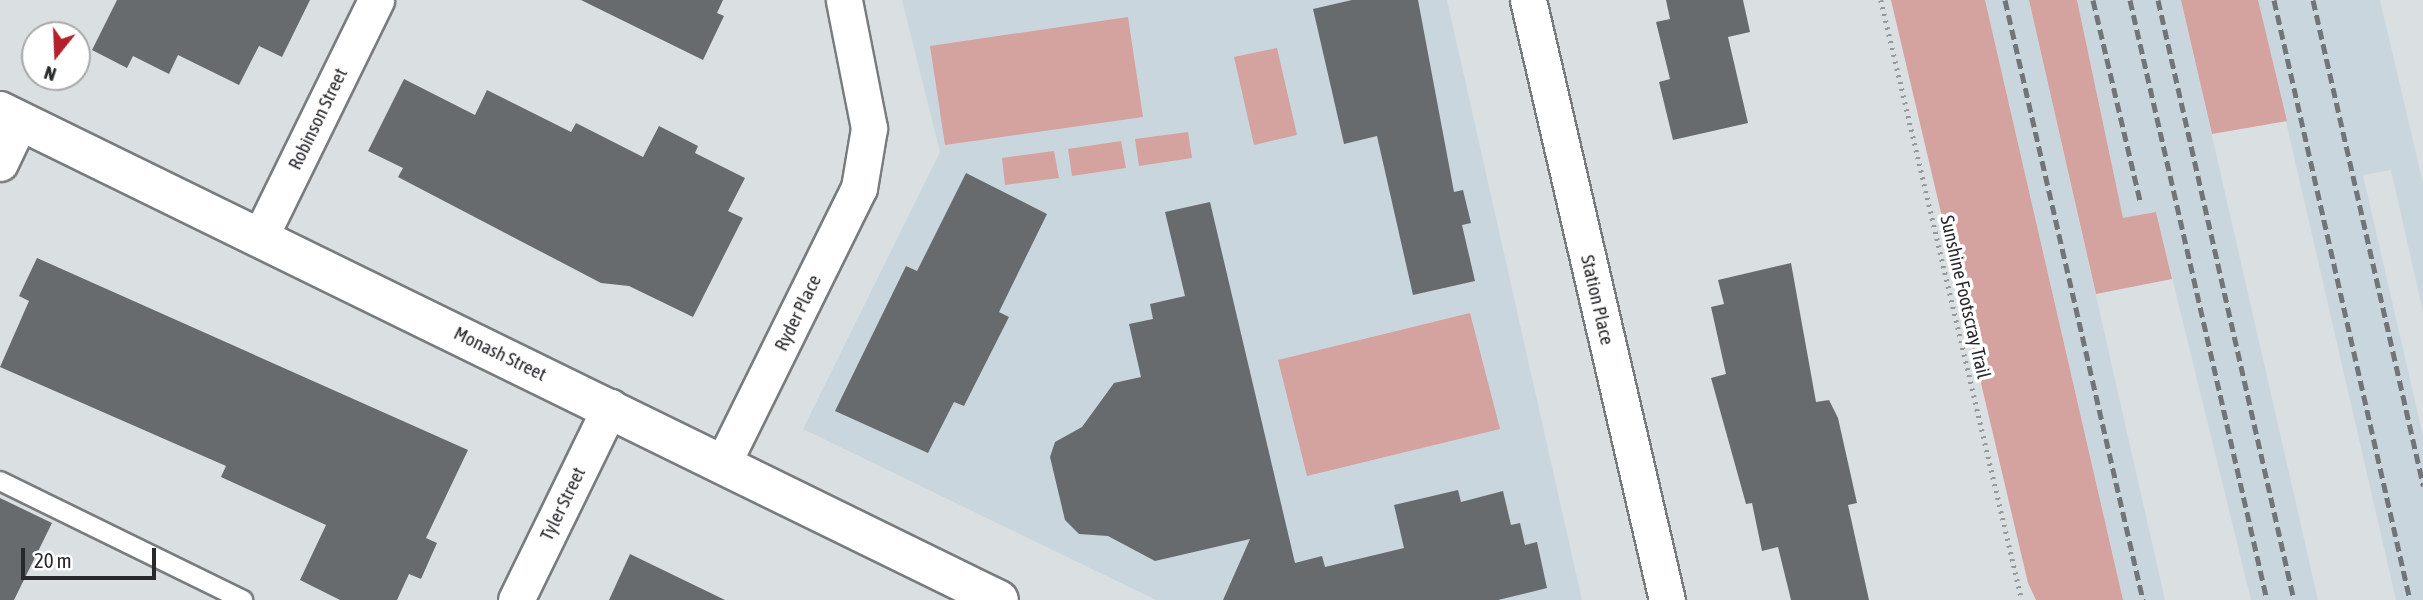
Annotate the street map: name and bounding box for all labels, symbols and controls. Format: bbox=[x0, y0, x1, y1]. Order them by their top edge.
north arrow bbox=[21, 21, 91, 91]
text: N bbox=[41, 62, 59, 86]
street label: Robinson Street bbox=[284, 64, 352, 174]
street label: Sunshine Footscray Trail bbox=[1935, 213, 1995, 381]
street label: Station Place bbox=[1576, 253, 1618, 347]
street label: Ryder Place bbox=[770, 271, 826, 355]
street label: Monash Street bbox=[450, 322, 550, 386]
street label: Tyler Street bbox=[535, 464, 591, 544]
scale bar bbox=[24, 534, 159, 578]
text: 20 m bbox=[34, 548, 72, 572]

